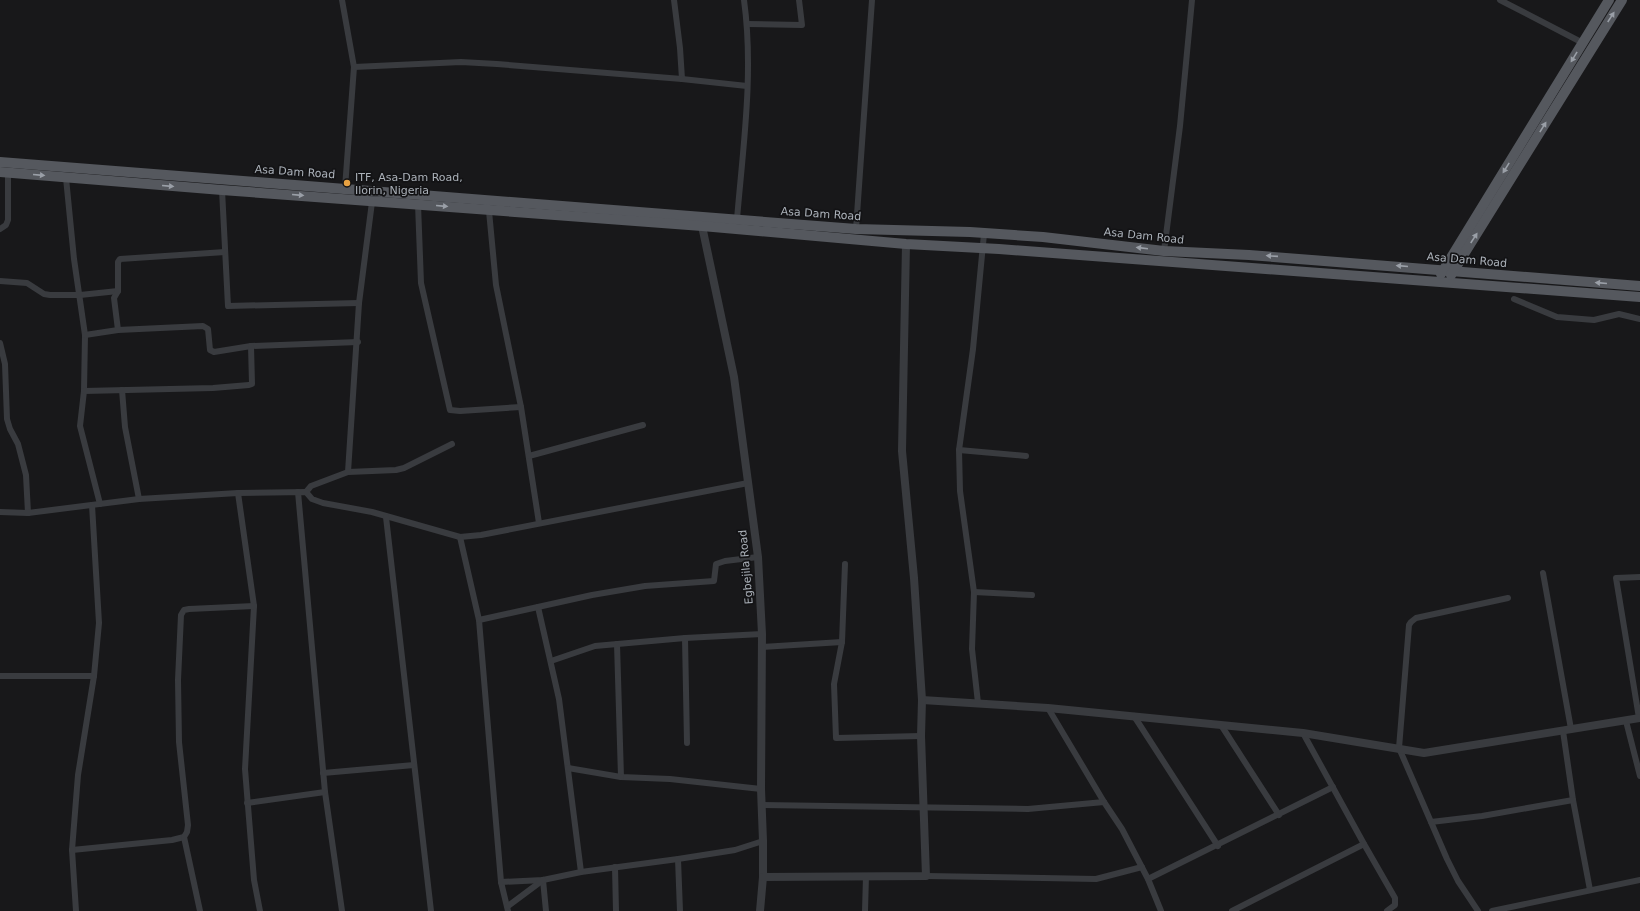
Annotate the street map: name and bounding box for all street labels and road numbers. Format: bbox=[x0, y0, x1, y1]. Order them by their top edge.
street label: Asa Dam Road bbox=[254, 163, 336, 181]
street label: Asa Dam Road bbox=[780, 205, 862, 223]
street label: Asa Dam Road bbox=[1103, 225, 1185, 247]
street label: Asa Dam Road bbox=[1426, 250, 1508, 270]
street label: Egbejila Road bbox=[736, 529, 756, 605]

